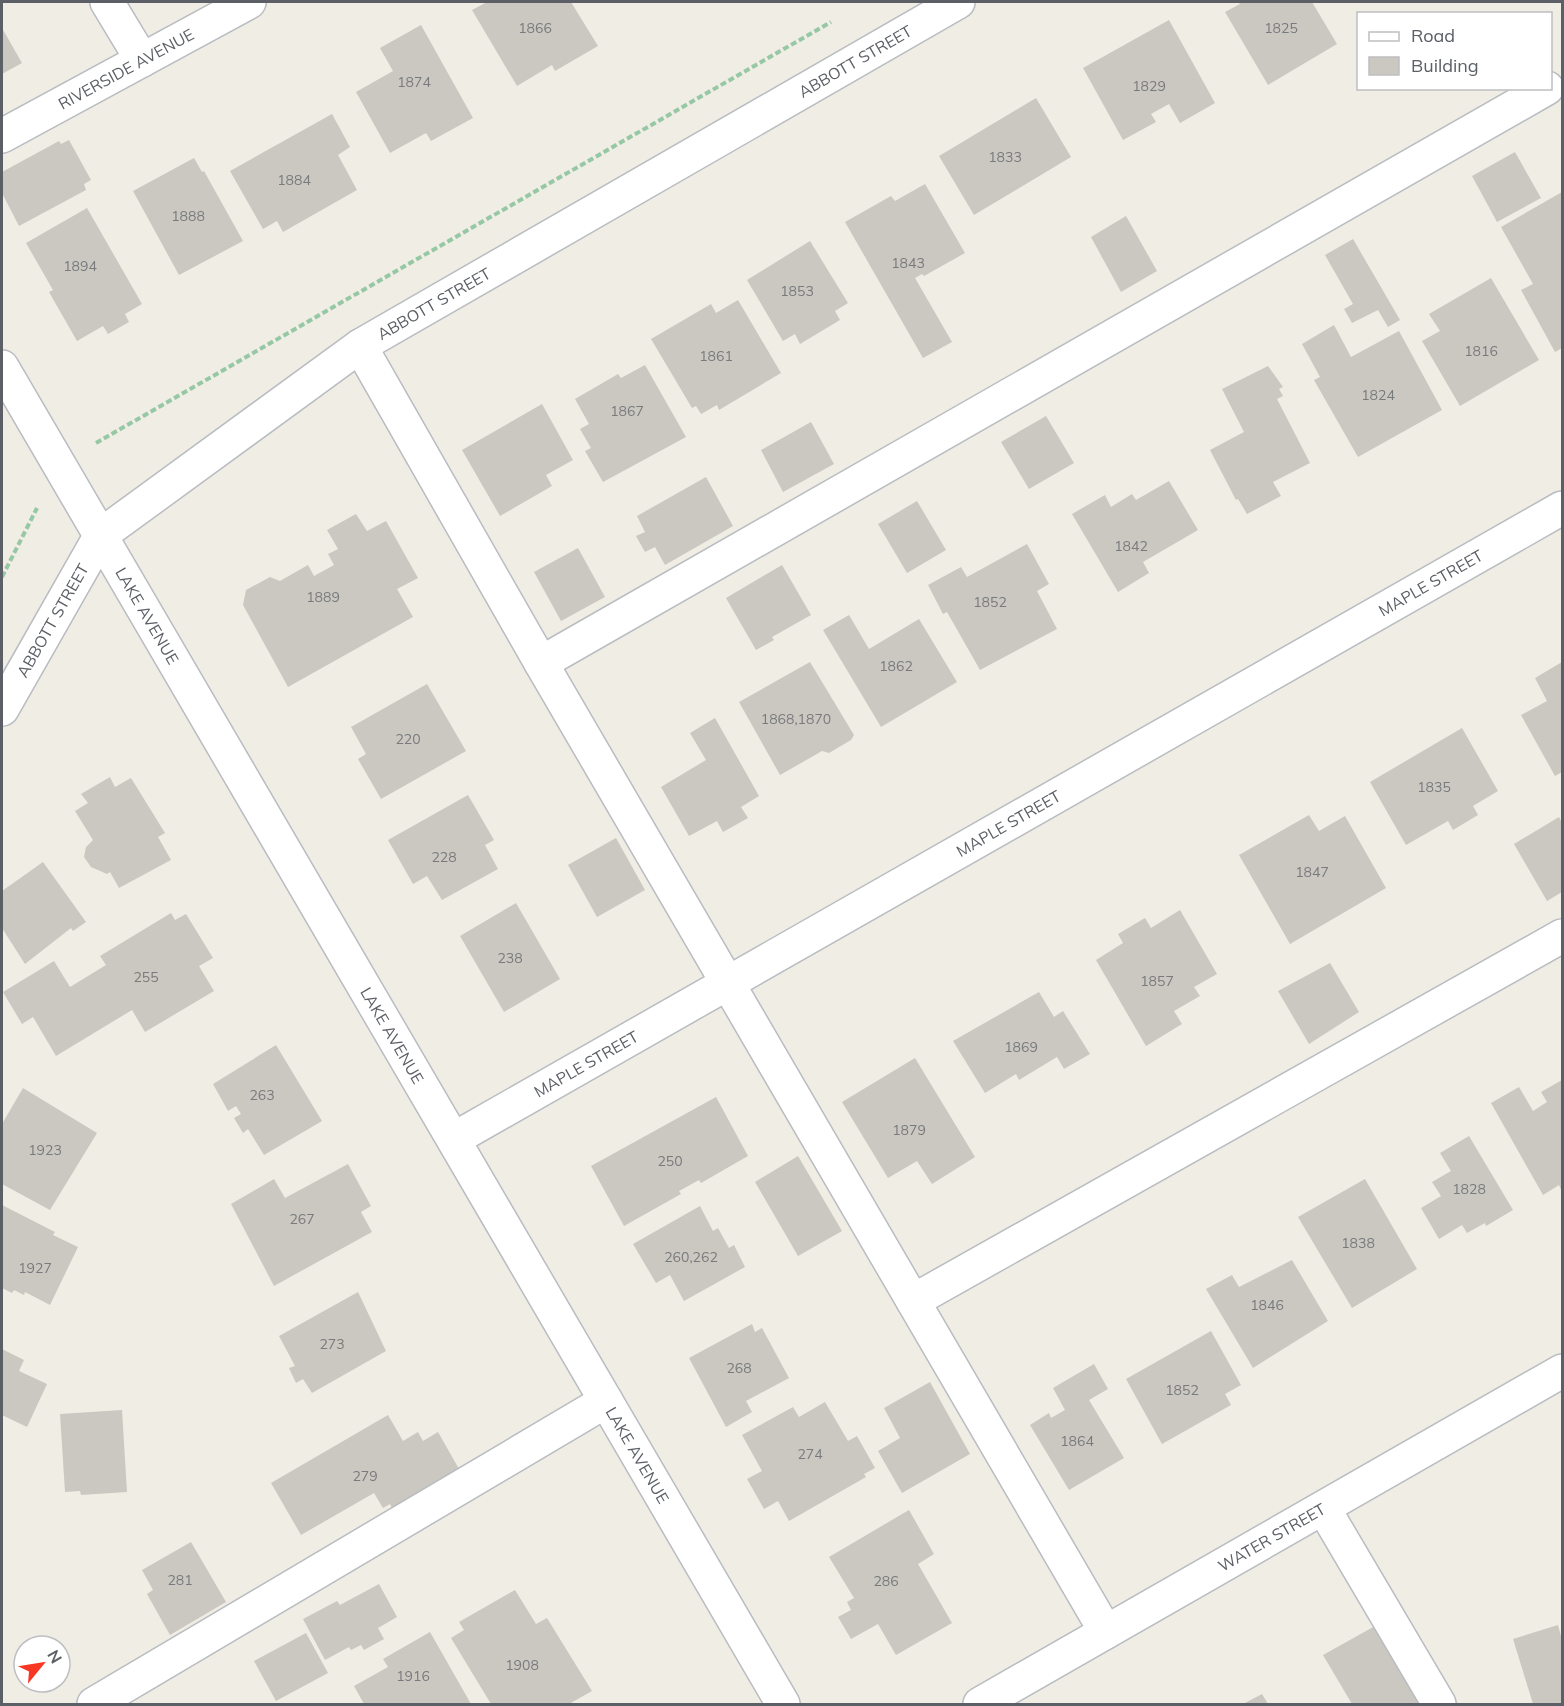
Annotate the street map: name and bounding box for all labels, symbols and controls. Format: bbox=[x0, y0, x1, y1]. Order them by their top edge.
legend bbox=[1357, 12, 1552, 90]
house number: 1866 bbox=[518, 19, 552, 37]
house number: 1825 bbox=[1264, 19, 1298, 37]
street label: ABBOTT STREET bbox=[795, 21, 916, 102]
street label: RIVERSIDE AVENUE bbox=[55, 24, 197, 114]
text: Road bbox=[1411, 24, 1455, 47]
text: Building bbox=[1411, 54, 1479, 77]
house number: 1874 bbox=[397, 73, 431, 91]
house number: 1829 bbox=[1132, 77, 1166, 95]
house number: 1833 bbox=[988, 148, 1022, 166]
house number: 1884 bbox=[277, 171, 311, 189]
house number: 1888 bbox=[171, 207, 205, 225]
house number: 1843 bbox=[891, 254, 925, 272]
house number: 1894 bbox=[63, 257, 97, 275]
street label: ABBOTT STREET bbox=[374, 263, 494, 344]
house number: 1853 bbox=[780, 282, 814, 300]
house number: 1816 bbox=[1464, 342, 1498, 360]
house number: 1861 bbox=[699, 347, 733, 365]
house number: 1824 bbox=[1361, 386, 1395, 404]
house number: 1867 bbox=[610, 402, 644, 420]
house number: 1842 bbox=[1114, 537, 1148, 555]
street label: MAPLE STREET bbox=[1375, 545, 1487, 620]
street label: ABBOTT STREET bbox=[12, 560, 93, 681]
street label: LAKE AVENUE bbox=[111, 564, 183, 668]
house number: 1889 bbox=[306, 588, 340, 606]
house number: 1852 bbox=[973, 593, 1007, 611]
house number: 1862 bbox=[879, 657, 913, 675]
house number: 1868,1870 bbox=[761, 710, 831, 728]
house number: 220 bbox=[395, 730, 421, 748]
house number: 1835 bbox=[1417, 778, 1451, 796]
street label: MAPLE STREET bbox=[953, 785, 1064, 861]
house number: 228 bbox=[431, 848, 457, 866]
house number: 1847 bbox=[1295, 863, 1329, 881]
house number: 238 bbox=[497, 949, 523, 967]
house number: 255 bbox=[133, 968, 159, 986]
house number: 1857 bbox=[1140, 972, 1174, 990]
street label: LAKE AVENUE bbox=[356, 983, 428, 1087]
street label: MAPLE STREET bbox=[530, 1026, 642, 1101]
house number: 1869 bbox=[1004, 1038, 1038, 1056]
house number: 263 bbox=[249, 1086, 275, 1104]
house number: 1879 bbox=[892, 1121, 926, 1139]
house number: 1923 bbox=[28, 1141, 62, 1159]
house number: 250 bbox=[657, 1152, 683, 1170]
house number: 1828 bbox=[1452, 1180, 1486, 1198]
house number: 267 bbox=[289, 1210, 315, 1228]
house number: 1838 bbox=[1341, 1234, 1375, 1252]
house number: 260,262 bbox=[664, 1248, 718, 1266]
house number: 1927 bbox=[18, 1259, 52, 1277]
house number: 1846 bbox=[1250, 1296, 1284, 1314]
house number: 273 bbox=[319, 1335, 345, 1353]
house number: 268 bbox=[726, 1359, 752, 1377]
house number: 1852 bbox=[1165, 1381, 1199, 1399]
street label: LAKE AVENUE bbox=[602, 1403, 674, 1507]
house number: 1864 bbox=[1060, 1432, 1094, 1450]
house number: 274 bbox=[797, 1445, 823, 1463]
house number: 279 bbox=[352, 1467, 378, 1485]
street label: WATER STREET bbox=[1214, 1498, 1329, 1576]
house number: 281 bbox=[167, 1571, 193, 1589]
house number: 286 bbox=[873, 1572, 899, 1590]
north arrow bbox=[12, 1634, 72, 1694]
text: N bbox=[43, 1646, 67, 1667]
house number: 1908 bbox=[505, 1656, 539, 1674]
house number: 1916 bbox=[396, 1667, 430, 1685]

